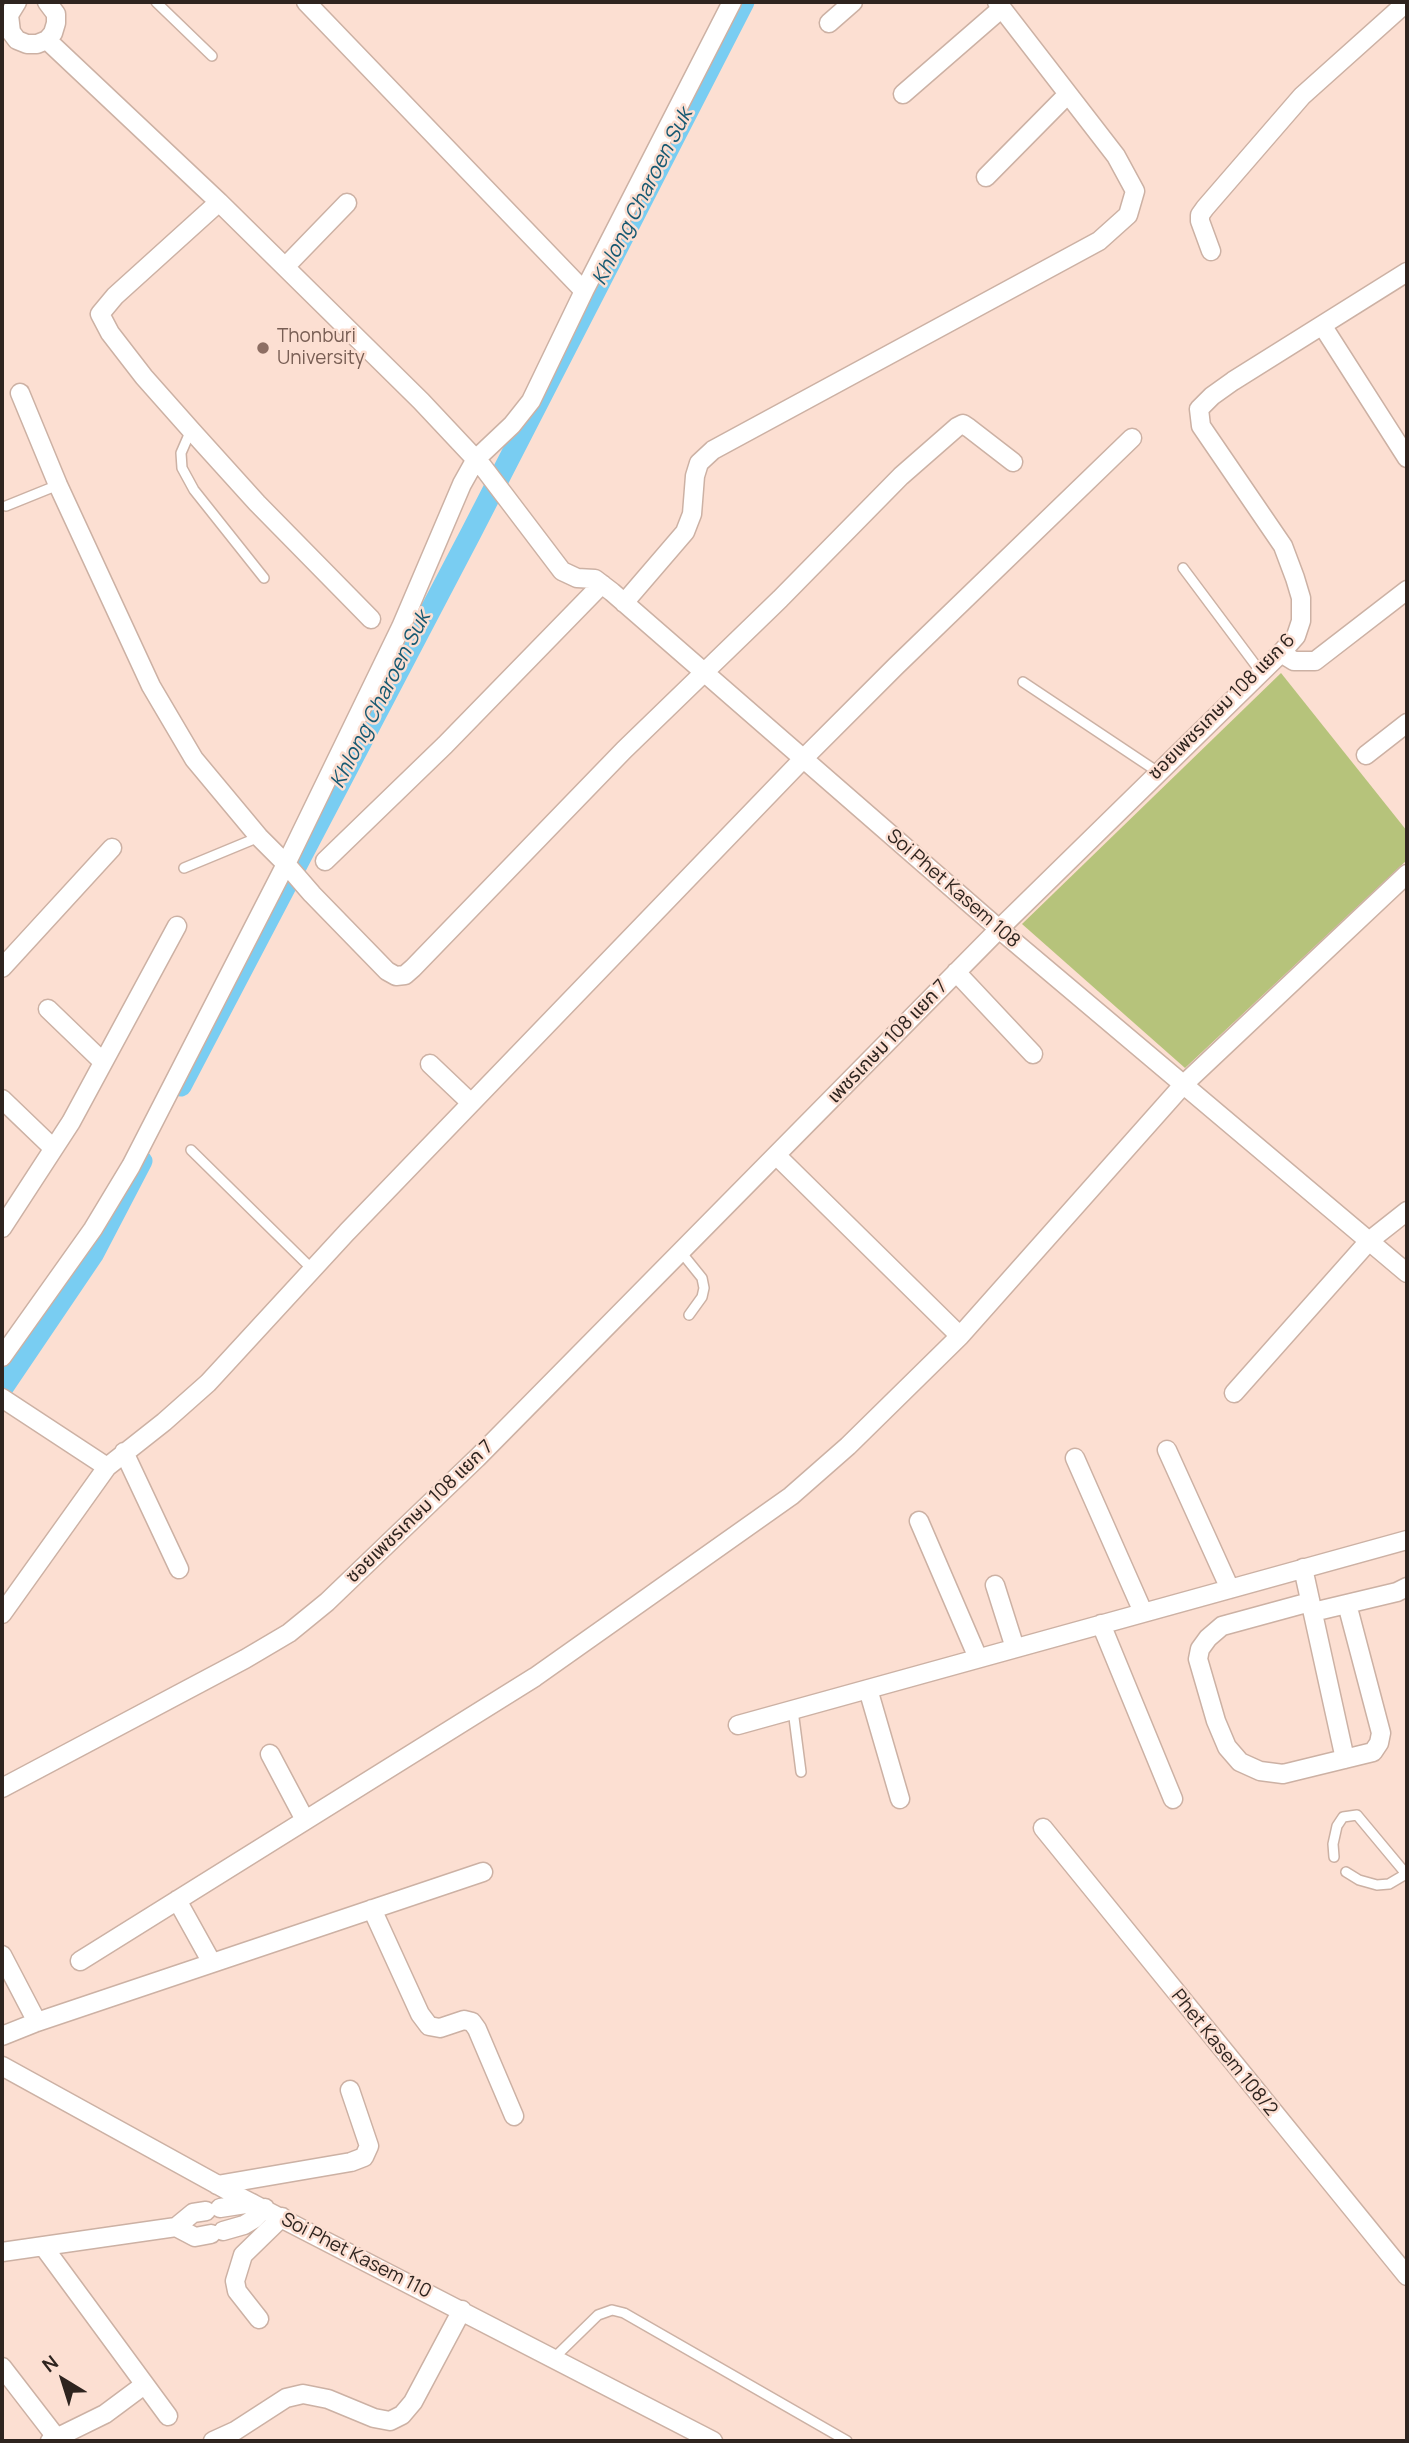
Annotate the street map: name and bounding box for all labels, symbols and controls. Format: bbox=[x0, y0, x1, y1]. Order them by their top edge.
water label: Khlong Charoen Suk bbox=[588, 105, 698, 289]
place label: Thonburi University bbox=[277, 326, 365, 370]
marker: Thonburi University bbox=[255, 340, 271, 356]
water label: Khlong Charoen Suk bbox=[326, 608, 436, 792]
street label: ซอยเพชรเกษม 108 แยก 6 bbox=[1144, 629, 1300, 785]
street label: Soi Phet Kasem 108 bbox=[882, 825, 1024, 953]
street label: เพชรเกษม 108 แยก 7 bbox=[823, 975, 953, 1109]
street label: ซอยเพชรเกษม 108 แยก 7 bbox=[342, 1436, 498, 1588]
street label: Phet Kasem 108/2 bbox=[1166, 1985, 1282, 2121]
street label: Soi Phet Kasem 110 bbox=[277, 2208, 435, 2304]
north arrow bbox=[28, 2345, 98, 2415]
text: N bbox=[37, 2349, 63, 2378]

